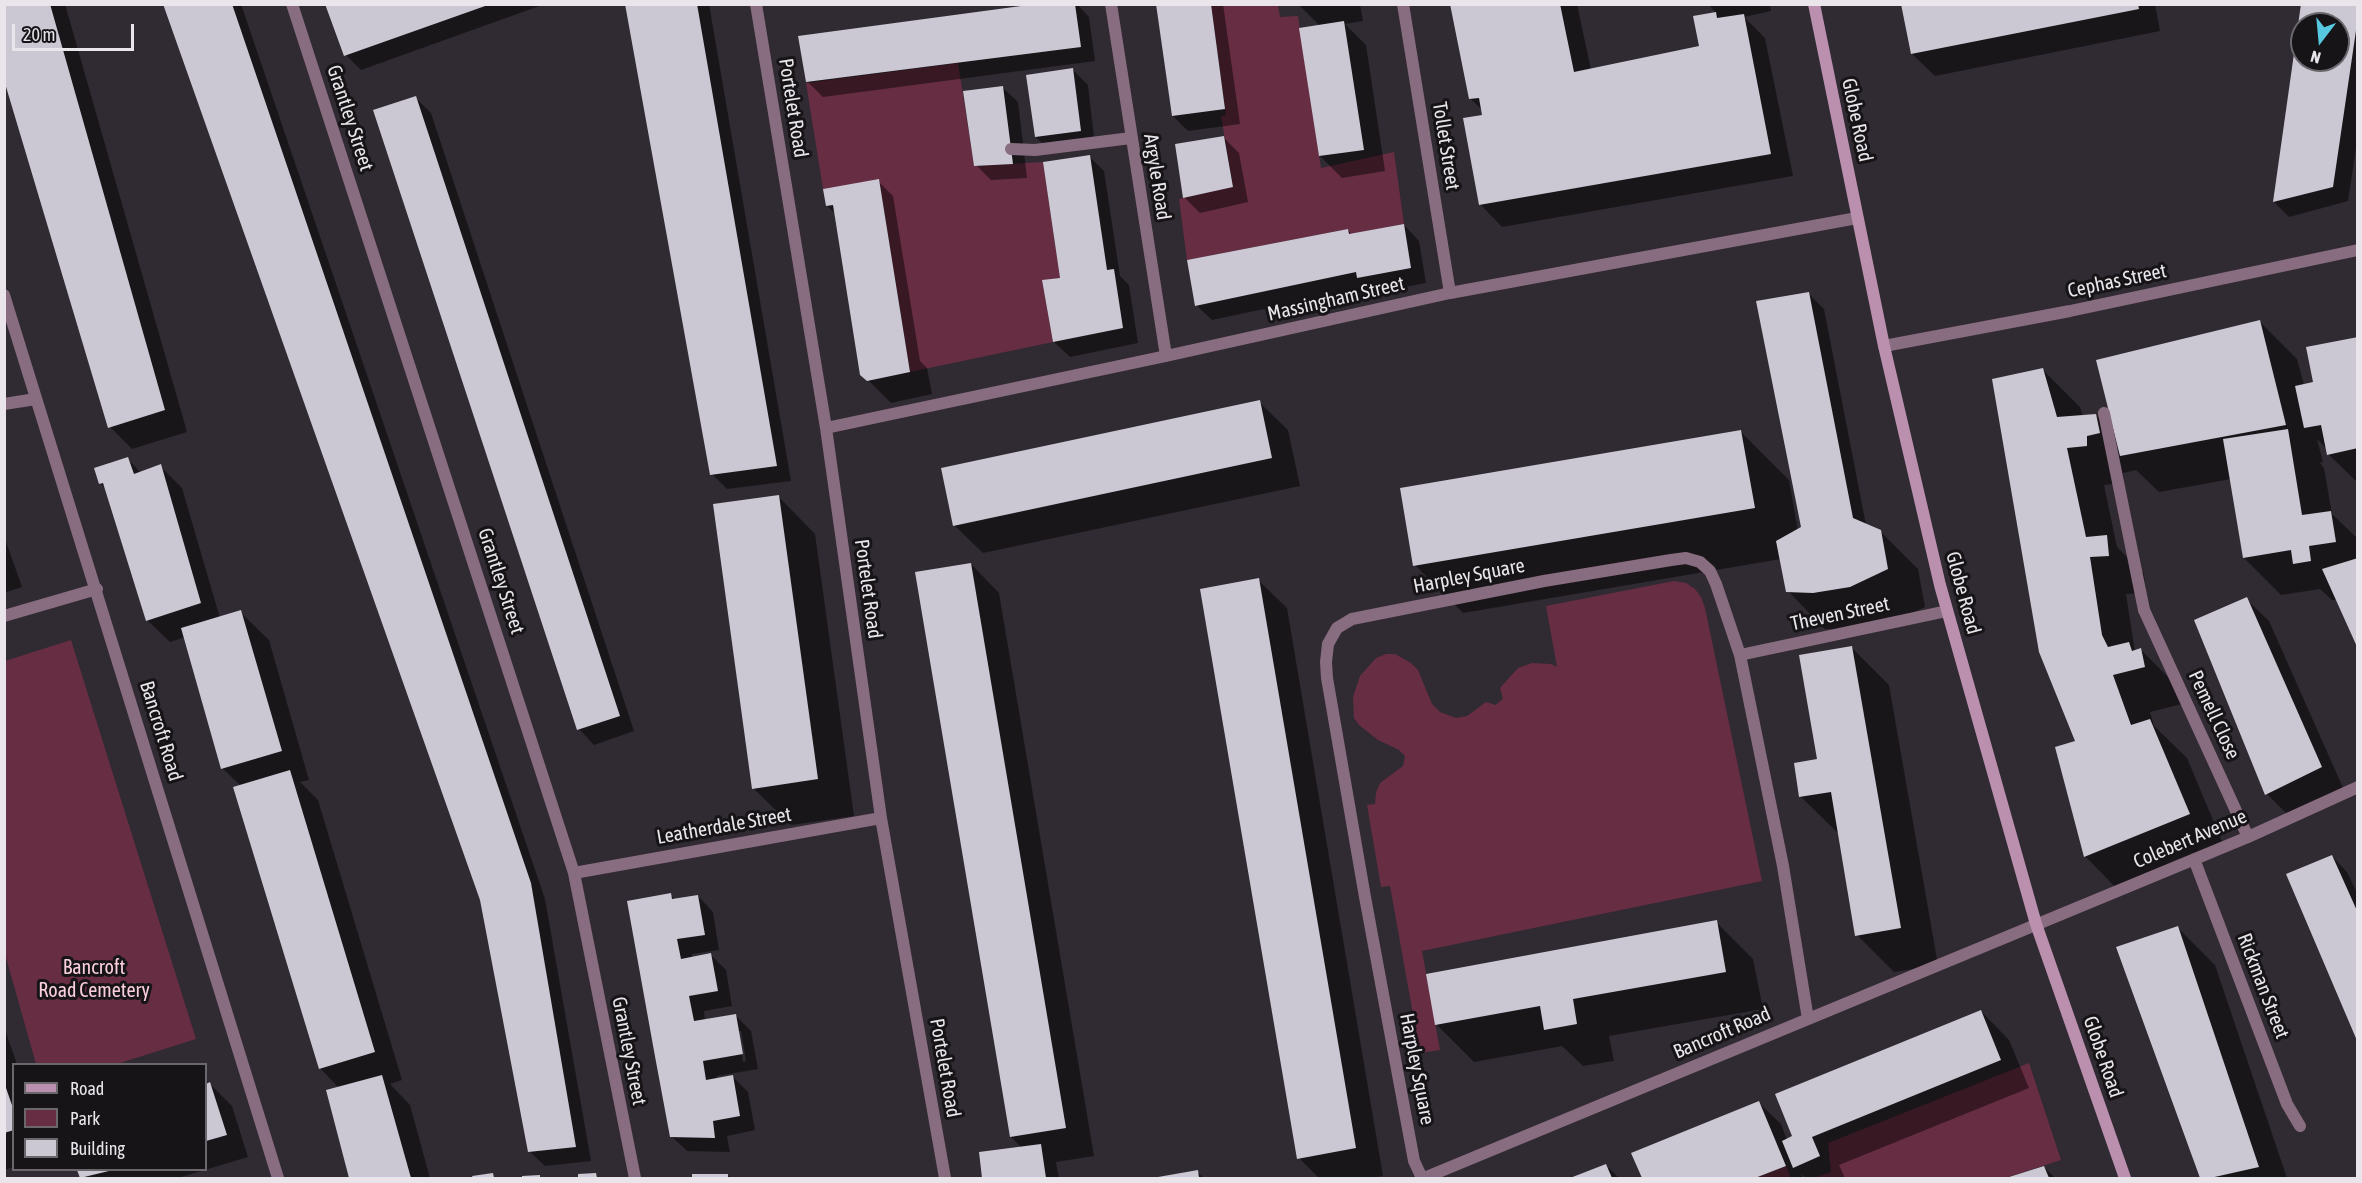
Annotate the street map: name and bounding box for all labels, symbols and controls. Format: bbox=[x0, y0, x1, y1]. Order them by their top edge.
scale bar bbox=[15, 12, 136, 50]
north arrow bbox=[2290, 12, 2350, 72]
text: 20 m bbox=[23, 24, 55, 45]
text: N bbox=[2309, 47, 2323, 67]
street label: Portelet Road bbox=[773, 57, 813, 159]
street label: Grantley Street bbox=[322, 62, 378, 174]
street label: Globe Road bbox=[1836, 76, 1878, 164]
street label: Tollet Street bbox=[1427, 100, 1465, 192]
street label: Argyle Road bbox=[1138, 132, 1176, 222]
street label: Cephas Street bbox=[2065, 259, 2169, 303]
street label: Massingham Street bbox=[1265, 272, 1407, 326]
street label: Grantley Street bbox=[473, 525, 529, 637]
street label: Portelet Road bbox=[849, 538, 887, 640]
street label: Globe Road bbox=[1940, 549, 1986, 637]
street label: Harpley Square bbox=[1411, 553, 1527, 599]
street label: Theven Street bbox=[1788, 592, 1892, 636]
street label: Pemell Close bbox=[2183, 667, 2245, 763]
street label: Bancroft Road bbox=[134, 678, 188, 784]
street label: Leatherdale Street bbox=[655, 802, 793, 850]
street label: Colebert Avenue bbox=[2130, 804, 2250, 874]
street label: Rickman Street bbox=[2232, 930, 2294, 1042]
park label: Bancroft Road Cemetery bbox=[38, 956, 150, 1003]
street label: Grantley Street bbox=[607, 995, 651, 1107]
street label: Bancroft Road bbox=[1670, 1002, 1774, 1064]
street label: Harpley Square bbox=[1394, 1011, 1440, 1127]
street label: Globe Road bbox=[2078, 1013, 2128, 1101]
street label: Portelet Road bbox=[924, 1017, 966, 1119]
legend bbox=[12, 1063, 207, 1171]
text: Road bbox=[70, 1078, 104, 1099]
text: Park bbox=[70, 1108, 100, 1129]
text: Building bbox=[70, 1138, 125, 1159]

